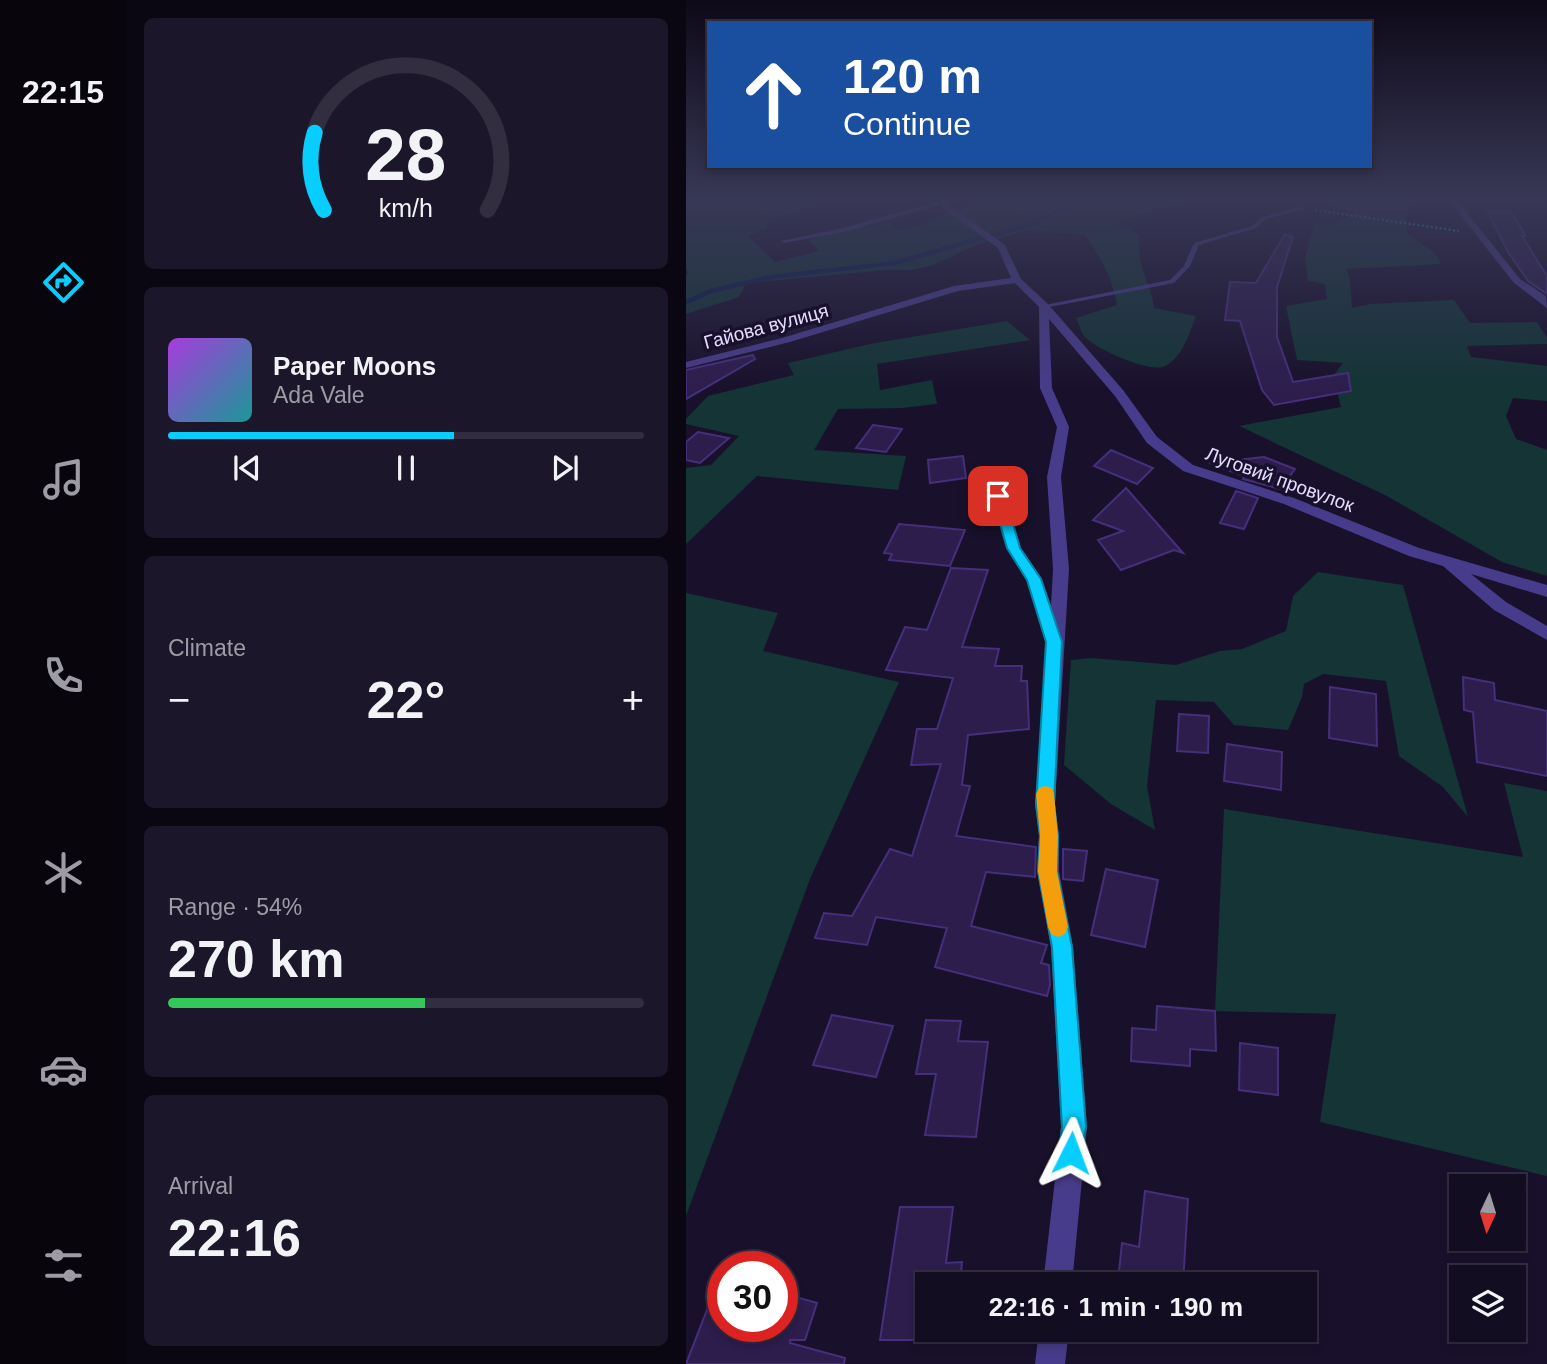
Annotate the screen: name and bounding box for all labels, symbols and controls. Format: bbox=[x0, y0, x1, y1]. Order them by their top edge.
icon: ahead bbox=[728, 49, 819, 140]
text: 120 m bbox=[843, 49, 982, 103]
text: 22:15 bbox=[22, 74, 104, 110]
text: Continue bbox=[843, 106, 971, 142]
text: 28 bbox=[366, 114, 446, 195]
text: km/h bbox=[379, 193, 433, 221]
icon: directions bbox=[39, 258, 88, 307]
street label: Гайова вулиця bbox=[701, 300, 831, 353]
text: Paper Moons bbox=[273, 351, 436, 381]
text: Ada Vale bbox=[273, 382, 365, 408]
street label: Луговий провулок bbox=[1203, 443, 1357, 516]
icon: previous bbox=[228, 449, 266, 487]
icon: pause bbox=[387, 449, 425, 487]
icon: next bbox=[546, 449, 584, 487]
icon: music bbox=[39, 455, 88, 504]
pin bbox=[968, 466, 1028, 526]
icon: arrive bbox=[979, 477, 1017, 515]
text: Climate bbox=[168, 635, 246, 661]
icon: phone bbox=[39, 651, 88, 700]
text: 22° bbox=[367, 671, 445, 729]
text: − bbox=[168, 679, 190, 721]
text: + bbox=[622, 679, 644, 721]
icon: climate bbox=[39, 848, 88, 897]
text: Range · 54% bbox=[168, 894, 302, 920]
text: 270 km bbox=[168, 930, 344, 988]
icon: car bbox=[39, 1045, 88, 1094]
position arrow bbox=[1034, 1116, 1108, 1190]
text: Arrival bbox=[168, 1173, 233, 1199]
north arrow bbox=[1449, 1174, 1526, 1251]
map controls bbox=[1449, 1174, 1526, 1342]
text: 22:16 bbox=[168, 1209, 301, 1267]
icon: filters bbox=[39, 1241, 88, 1290]
speed limit sign: 30 bbox=[707, 1251, 798, 1342]
button: layers bbox=[1449, 1265, 1526, 1342]
text: 22:16 · 1 min · 190 m bbox=[989, 1292, 1243, 1322]

